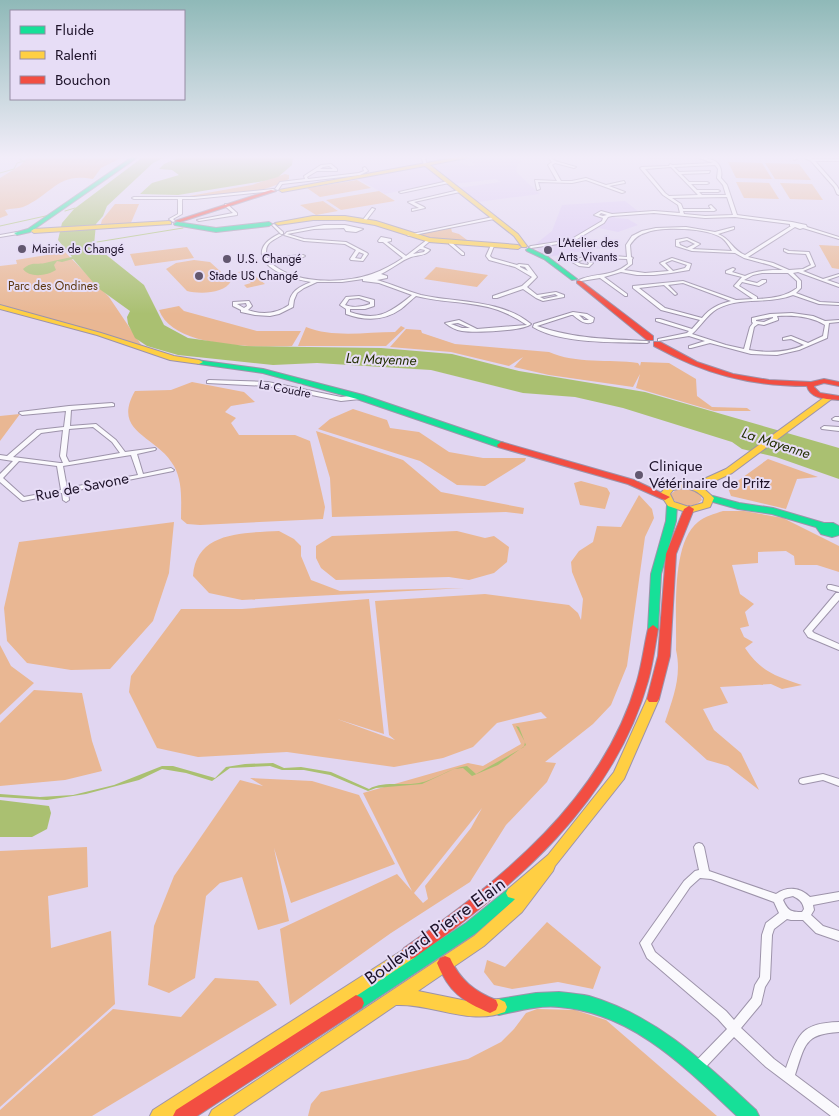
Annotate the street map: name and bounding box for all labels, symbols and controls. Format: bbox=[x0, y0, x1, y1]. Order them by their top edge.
legend bbox=[10, 10, 185, 100]
text: Fluide bbox=[55, 19, 94, 41]
text: Ralenti bbox=[55, 44, 97, 66]
text: Bouchon bbox=[55, 69, 111, 91]
place label: L'Atelier des Arts Vivants bbox=[558, 234, 619, 266]
place label: Mairie de Changé bbox=[32, 240, 124, 258]
marker: Mairie de Changé bbox=[16, 243, 28, 255]
marker: L'Atelier des Arts Vivants bbox=[542, 244, 554, 256]
place label: U.S. Changé bbox=[237, 250, 302, 268]
marker: U.S. Changé bbox=[221, 253, 233, 265]
place label: Stade US Changé bbox=[209, 267, 298, 285]
marker: Stade US Changé bbox=[193, 270, 205, 282]
park label: Parc des Ondines bbox=[8, 277, 98, 295]
water label: La Mayenne bbox=[345, 348, 417, 370]
street label: La Coudre bbox=[257, 375, 313, 403]
water label: La Mayenne bbox=[739, 423, 813, 463]
place label: Clinique Vétérinaire de Pritz bbox=[649, 455, 770, 494]
street label: Rue de Savone bbox=[33, 467, 131, 507]
marker: Clinique Vétérinaire de Pritz bbox=[633, 469, 645, 481]
street label: Boulevard Pierre Elain bbox=[359, 871, 511, 991]

